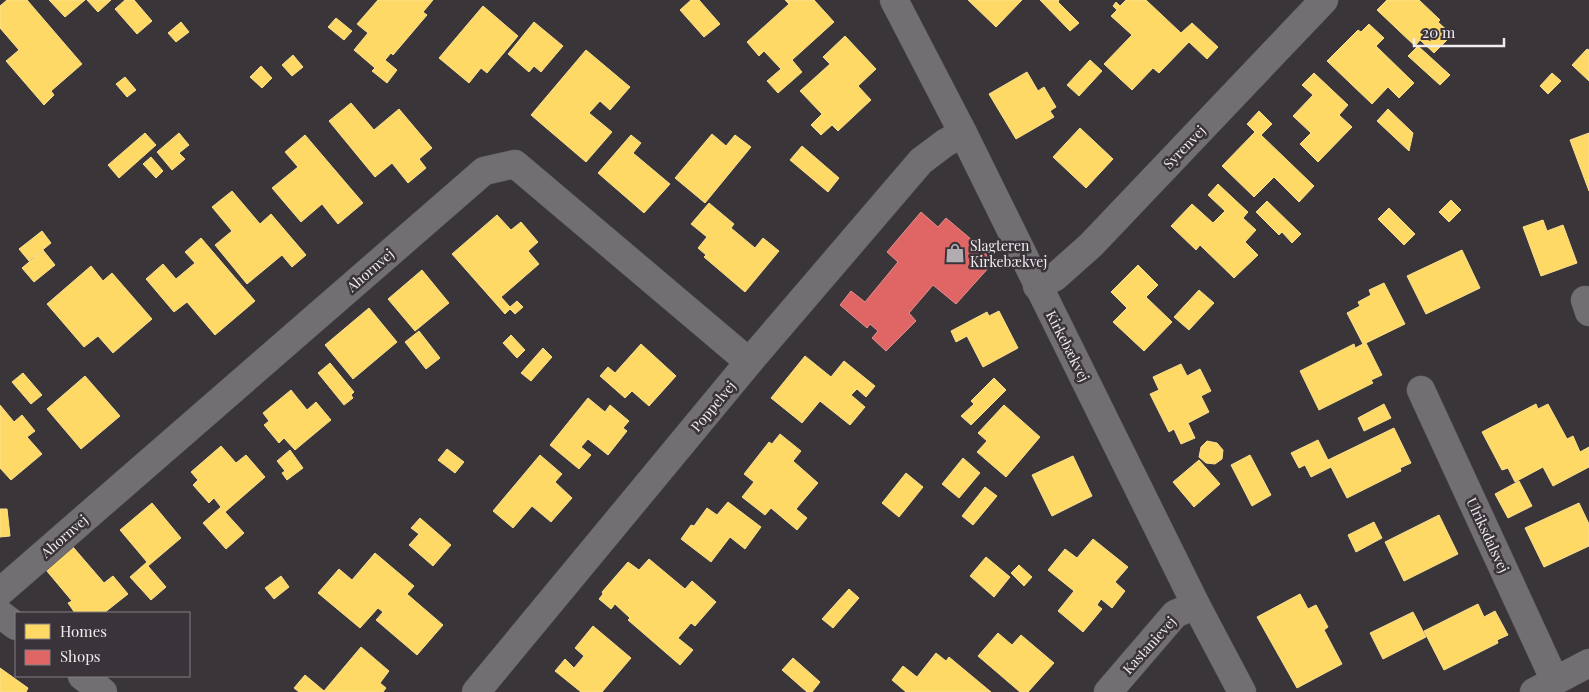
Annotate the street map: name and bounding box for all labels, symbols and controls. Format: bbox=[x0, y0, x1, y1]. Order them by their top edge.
scale bar bbox=[1414, 15, 1504, 47]
text: 20 m bbox=[1422, 22, 1456, 42]
street label: Syrenvej bbox=[1159, 121, 1209, 173]
place label: Slagteren Kirkebækvej bbox=[970, 236, 1047, 271]
shop icon: Slagteren Kirkebækvej bbox=[944, 242, 966, 264]
street label: Ahornvej bbox=[342, 244, 398, 296]
street label: Kirkebækvej bbox=[1042, 307, 1094, 385]
street label: Poppelvej bbox=[686, 377, 740, 435]
street label: Ulriksdalsvej bbox=[1462, 494, 1514, 576]
street label: Ahornvej bbox=[36, 510, 92, 562]
legend bbox=[15, 612, 190, 677]
street label: Kastanievej bbox=[1118, 612, 1180, 678]
text: Homes bbox=[60, 621, 107, 641]
text: Shops bbox=[60, 646, 101, 666]

